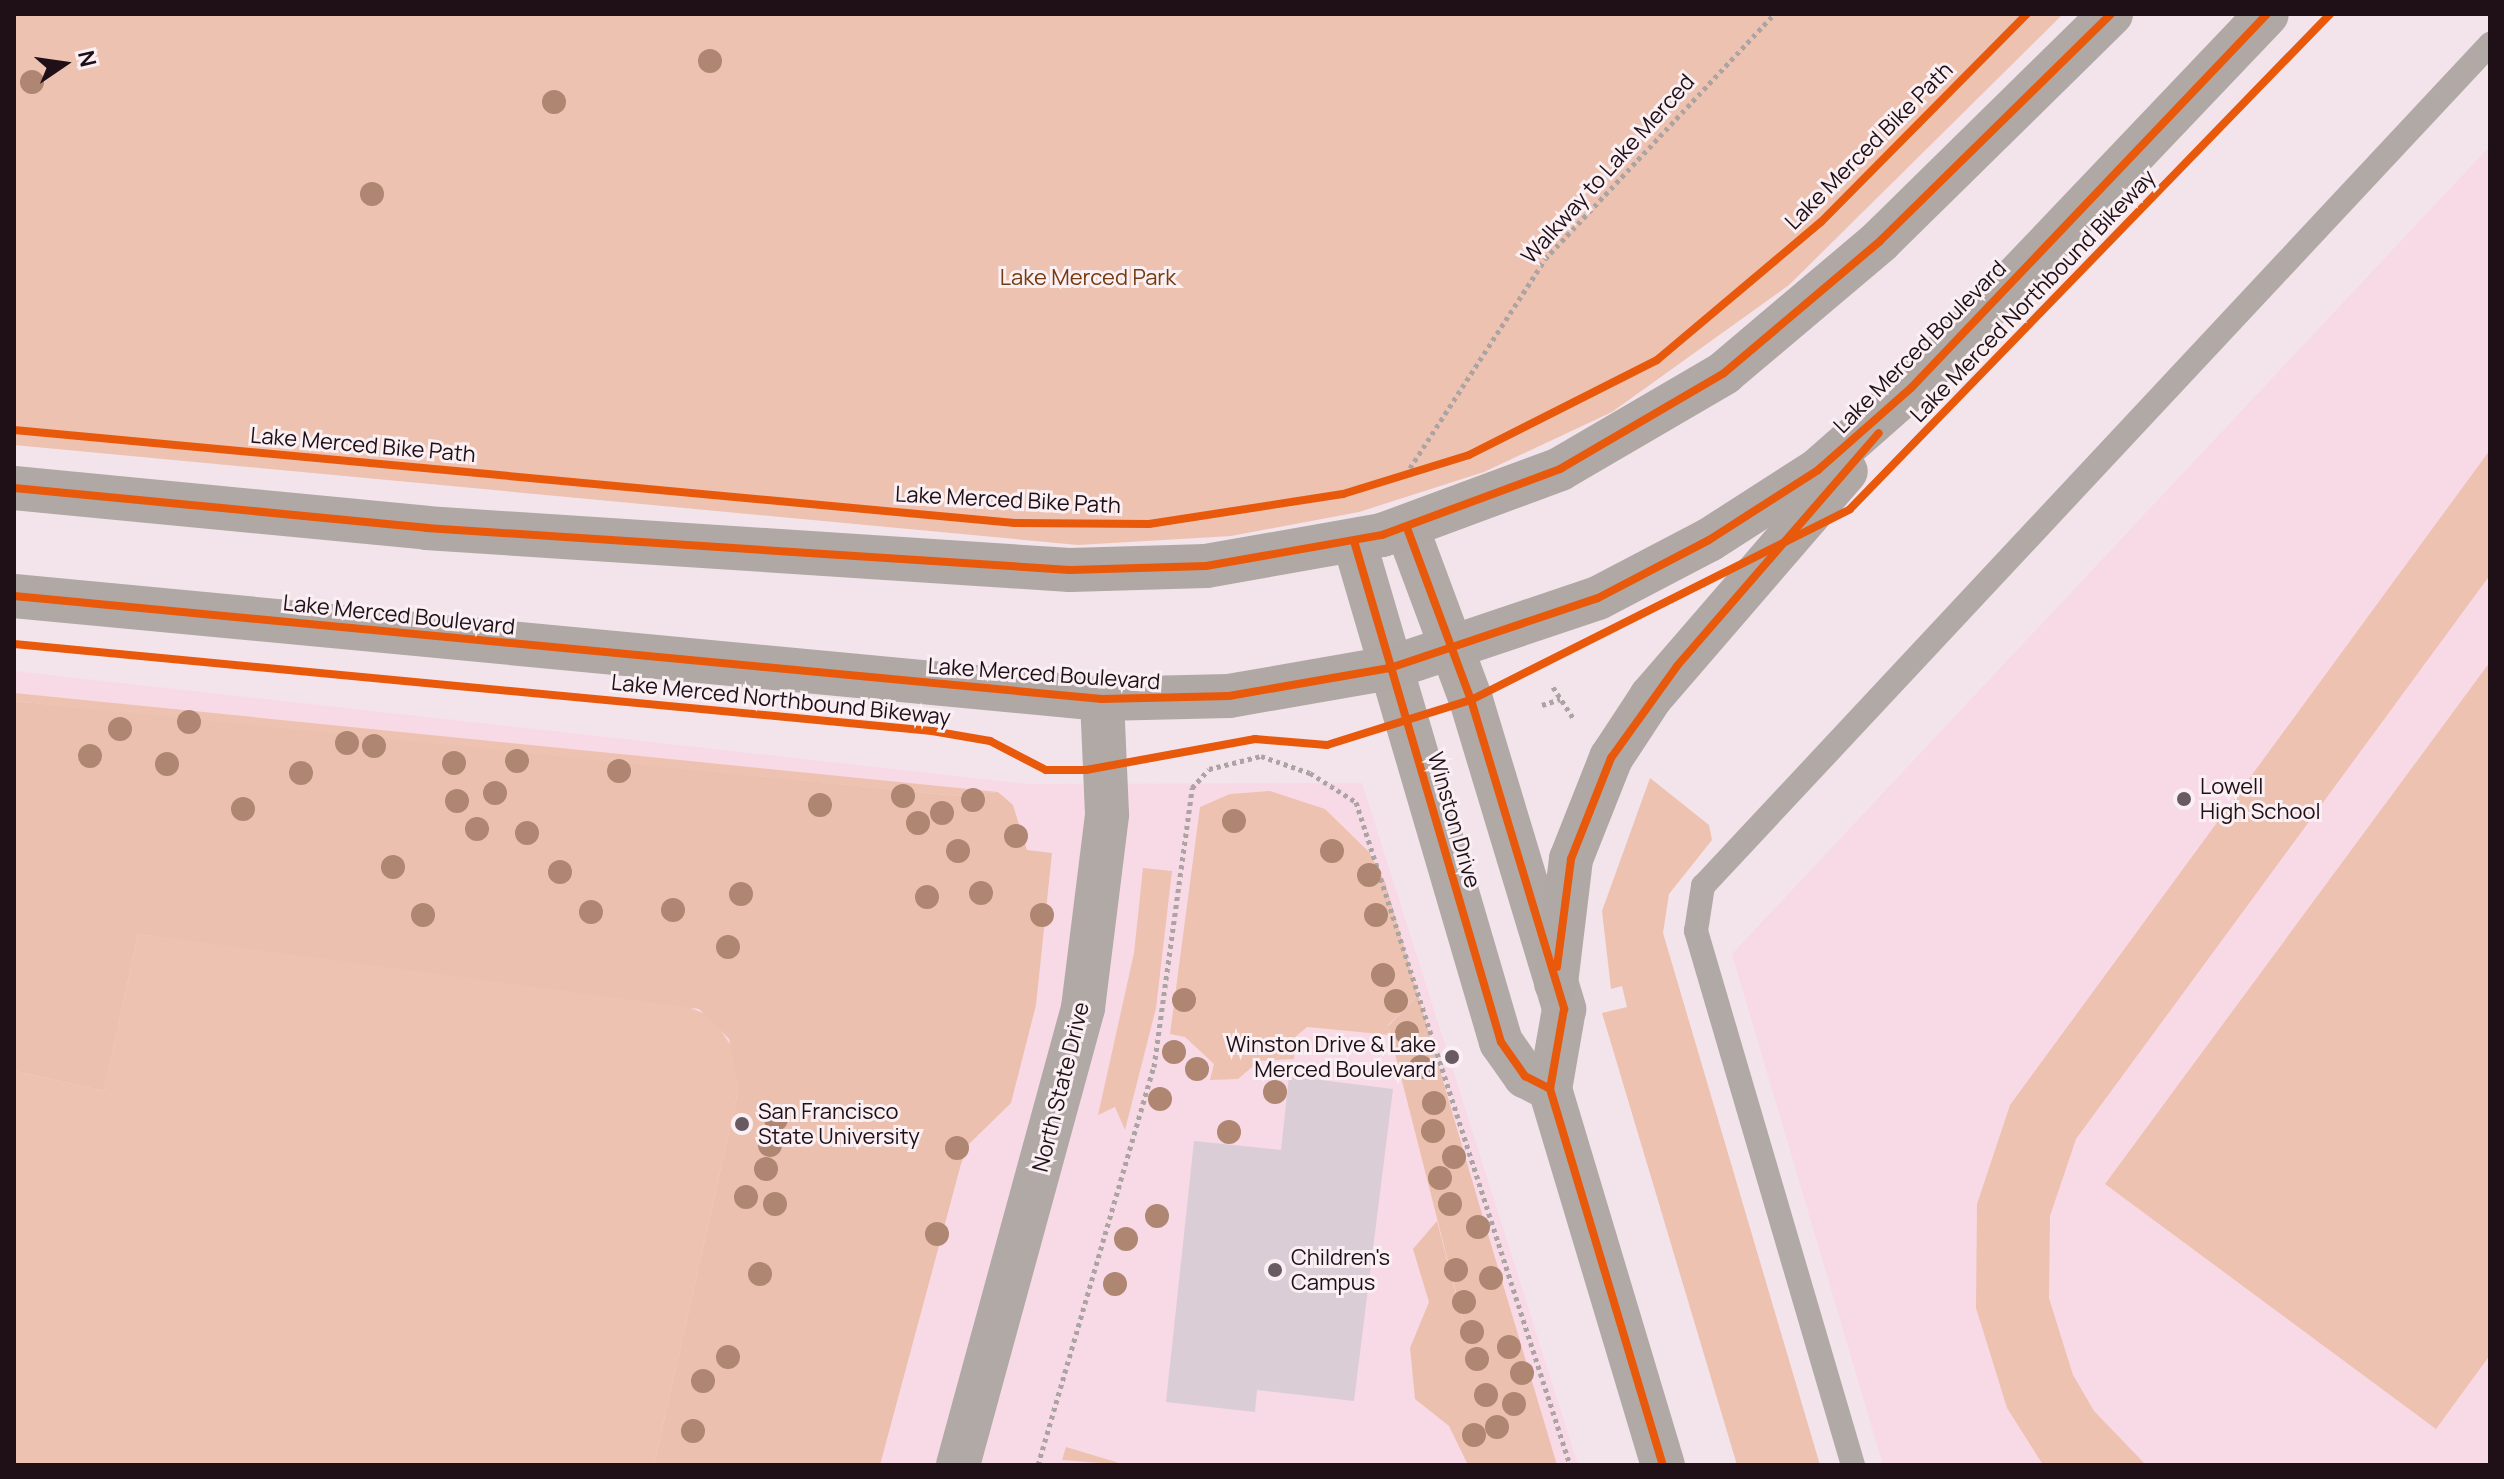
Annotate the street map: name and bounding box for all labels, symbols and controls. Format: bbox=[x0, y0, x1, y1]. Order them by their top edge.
north arrow bbox=[24, 24, 104, 104]
text: N bbox=[71, 48, 104, 70]
street label: Lake Merced Bike Path bbox=[1780, 57, 1958, 235]
street label: Walkway to Lake Merced bbox=[1516, 69, 1700, 269]
street label: Lake Merced Northbound Bikeway bbox=[1905, 164, 2161, 428]
street label: Lake Merced Boulevard bbox=[1828, 255, 2012, 439]
park label: Lake Merced Park bbox=[1000, 265, 1176, 291]
street label: Lake Merced Bike Path bbox=[249, 422, 477, 468]
street label: Lake Merced Bike Path bbox=[894, 481, 1122, 519]
street label: Lake Merced Boulevard bbox=[282, 590, 516, 640]
street label: Lake Merced Boulevard bbox=[927, 653, 1161, 695]
street label: Lake Merced Northbound Bikeway bbox=[610, 669, 952, 731]
street label: Winston Drive bbox=[1422, 749, 1486, 891]
place label: Lowell High School bbox=[2200, 773, 2321, 824]
marker: Lowell High School bbox=[2175, 790, 2193, 808]
street label: North State Drive bbox=[1027, 999, 1095, 1175]
place label: Winston Drive & Lake Merced Boulevard bbox=[1226, 1031, 1436, 1082]
marker: Winston Drive & Lake Merced Boulevard bbox=[1443, 1048, 1461, 1066]
place label: San Francisco State University bbox=[758, 1098, 920, 1150]
marker: San Francisco State University bbox=[733, 1115, 751, 1133]
place label: Children's Campus bbox=[1291, 1244, 1390, 1296]
marker: Children's Campus bbox=[1266, 1261, 1284, 1279]

